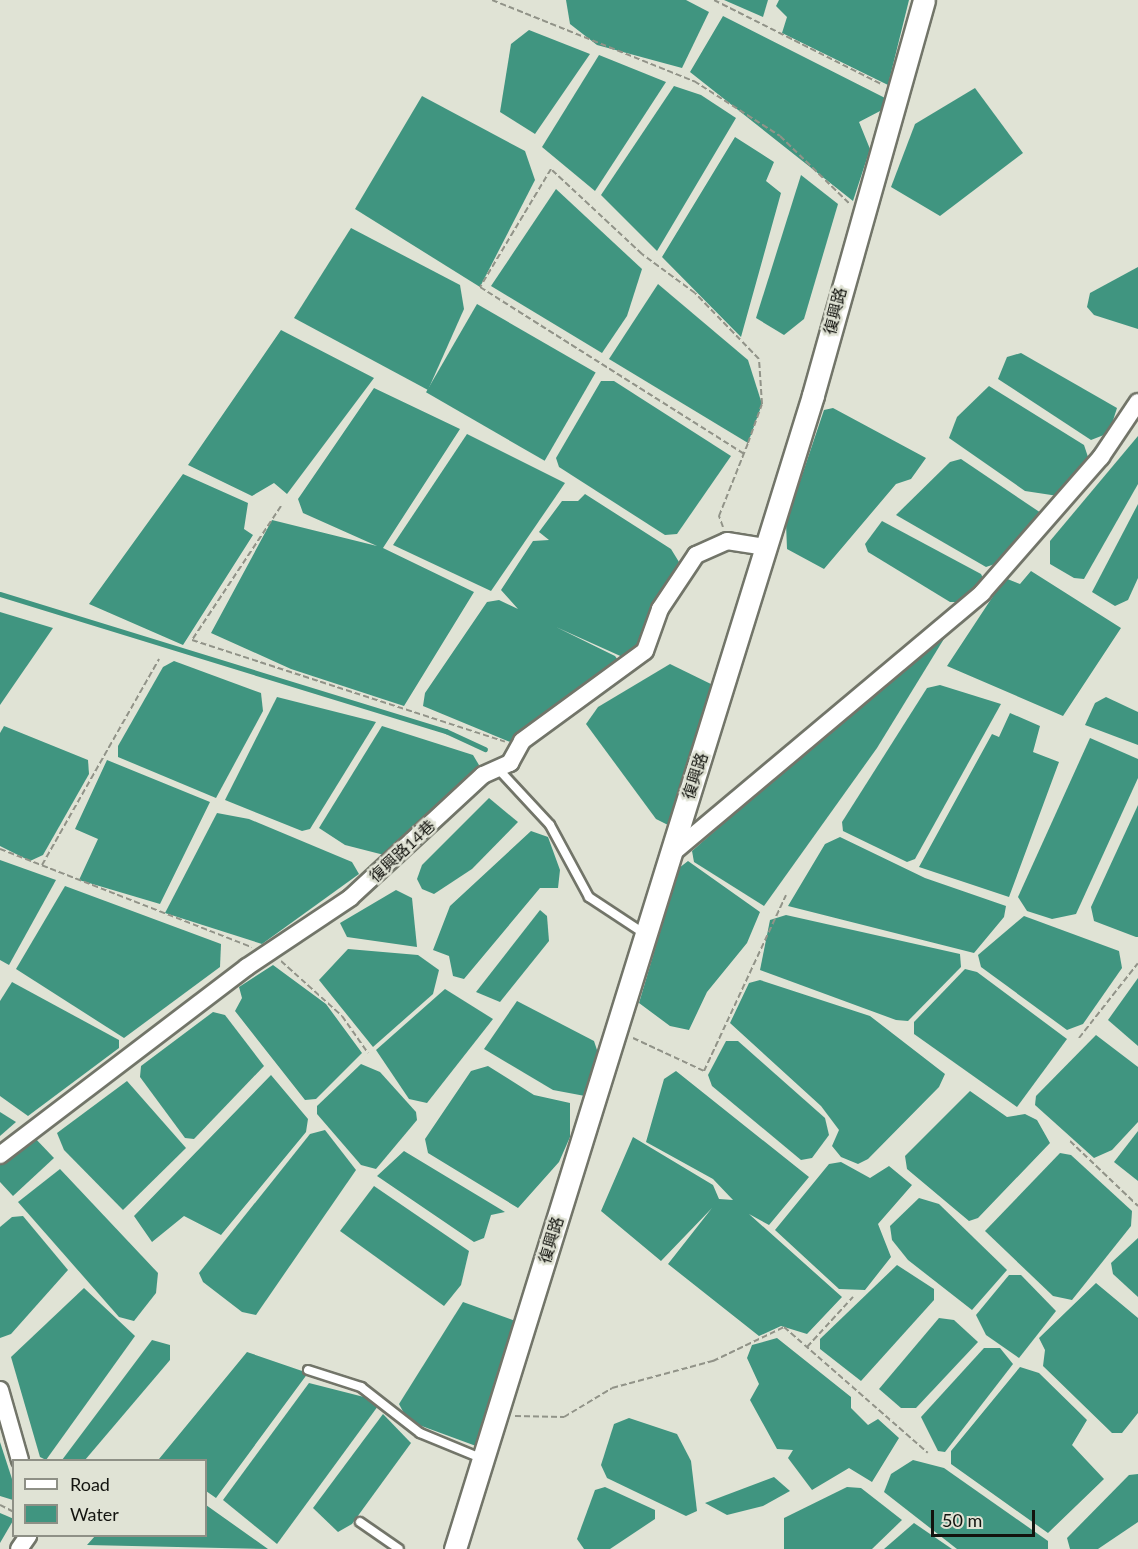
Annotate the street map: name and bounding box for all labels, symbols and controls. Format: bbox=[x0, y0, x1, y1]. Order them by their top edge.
street label: 復興路 bbox=[820, 285, 850, 337]
street label: 復興路 bbox=[678, 750, 712, 802]
street label: 復興路14巷 bbox=[365, 816, 439, 886]
street label: 復興路 bbox=[535, 1214, 567, 1266]
legend bbox=[12, 1459, 207, 1537]
text: Road bbox=[70, 1473, 110, 1495]
scale bar bbox=[934, 1498, 1038, 1536]
text: Water bbox=[70, 1503, 119, 1525]
text: 50 m bbox=[942, 1509, 982, 1531]

